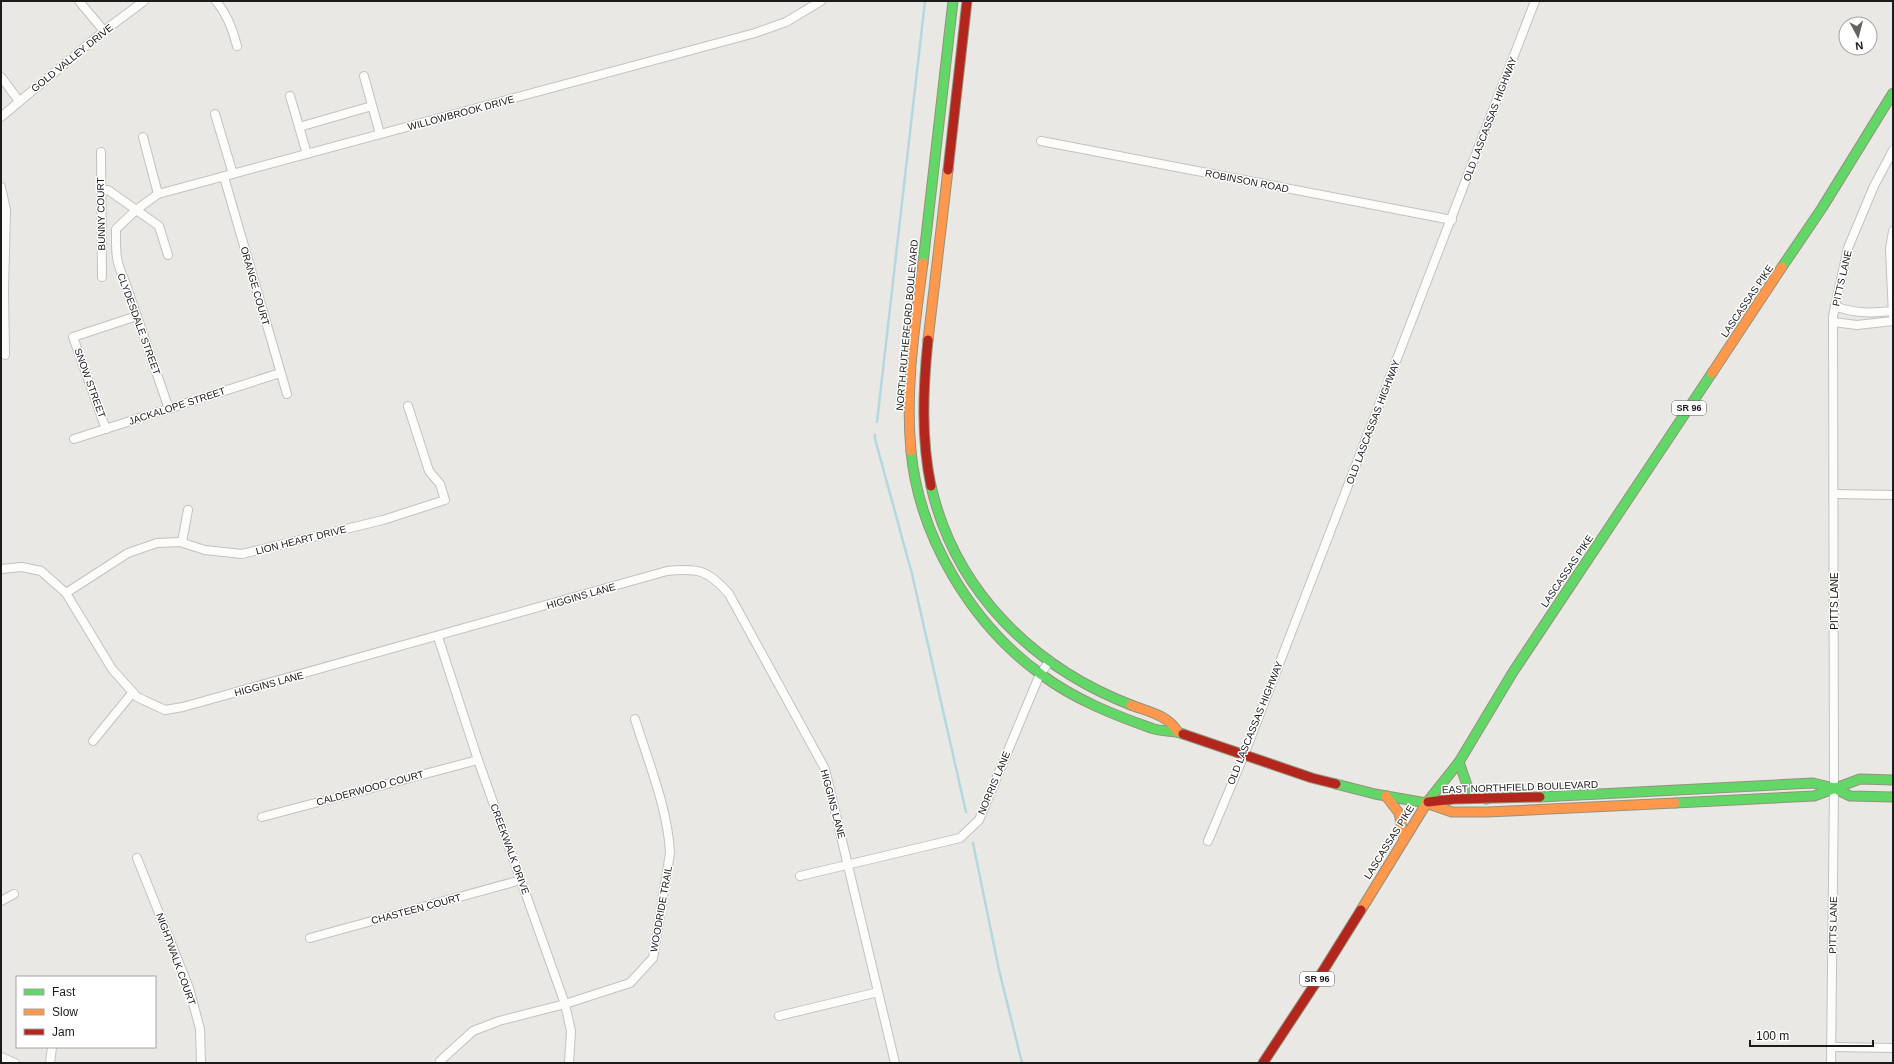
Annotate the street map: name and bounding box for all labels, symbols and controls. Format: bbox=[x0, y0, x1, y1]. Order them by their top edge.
north arrow bbox=[1838, 16, 1878, 56]
street label: GOLD VALLEY DRIVE bbox=[29, 22, 115, 94]
text: N bbox=[1854, 39, 1864, 52]
street label: OLD LASCASSAS HIGHWAY bbox=[1461, 55, 1519, 183]
street label: WILLOWBROOK DRIVE bbox=[406, 93, 516, 133]
street label: ROBINSON ROAD bbox=[1204, 167, 1290, 195]
street label: BUNNY COURT bbox=[95, 177, 107, 251]
street label: NORTH RUTHERFORD BOULEVARD bbox=[894, 239, 920, 411]
street label: ORANGE COURT bbox=[238, 245, 272, 327]
street label: PITTS LANE bbox=[1830, 249, 1854, 307]
street label: LASCASSAS PIKE bbox=[1719, 262, 1776, 339]
street label: CLYDESDALE STREET bbox=[115, 272, 163, 376]
street label: SNOW STREET bbox=[72, 347, 108, 419]
street label: OLD LASCASSAS HIGHWAY bbox=[1344, 358, 1402, 486]
street label: JACKALOPE STREET bbox=[127, 385, 227, 427]
road number: SR 96 bbox=[1672, 401, 1706, 415]
street label: LION HEART DRIVE bbox=[255, 523, 348, 557]
street label: LASCASSAS PIKE bbox=[1539, 532, 1596, 609]
street label: PITTS LANE bbox=[1829, 572, 1840, 630]
street label: HIGGINS LANE bbox=[545, 581, 617, 611]
street label: OLD LASCASSAS HIGHWAY bbox=[1225, 659, 1285, 786]
street label: HIGGINS LANE bbox=[233, 669, 305, 699]
street label: NORRIS LANE bbox=[976, 749, 1012, 816]
street label: CALDERWOOD COURT bbox=[315, 768, 425, 808]
street label: HIGGINS LANE bbox=[818, 768, 848, 840]
street label: EAST NORTHFIELD BOULEVARD bbox=[1442, 779, 1598, 795]
street label: CREEKWALK DRIVE bbox=[488, 802, 532, 896]
street label: LASCASSAS PIKE bbox=[1362, 803, 1416, 881]
street label: WOODRIDE TRAIL bbox=[648, 865, 674, 953]
street label: CHASTEEN COURT bbox=[370, 892, 462, 926]
street label: PITTS LANE bbox=[1827, 896, 1839, 954]
street label: NIGHTWALK COURT bbox=[154, 911, 198, 1007]
road number: SR 96 bbox=[1300, 972, 1334, 986]
legend bbox=[16, 976, 156, 1048]
text: Fast bbox=[52, 985, 76, 999]
text: Slow bbox=[52, 1005, 78, 1019]
scale bar bbox=[1750, 1022, 1873, 1048]
text: Jam bbox=[52, 1025, 75, 1039]
text: 100 m bbox=[1756, 1029, 1789, 1043]

